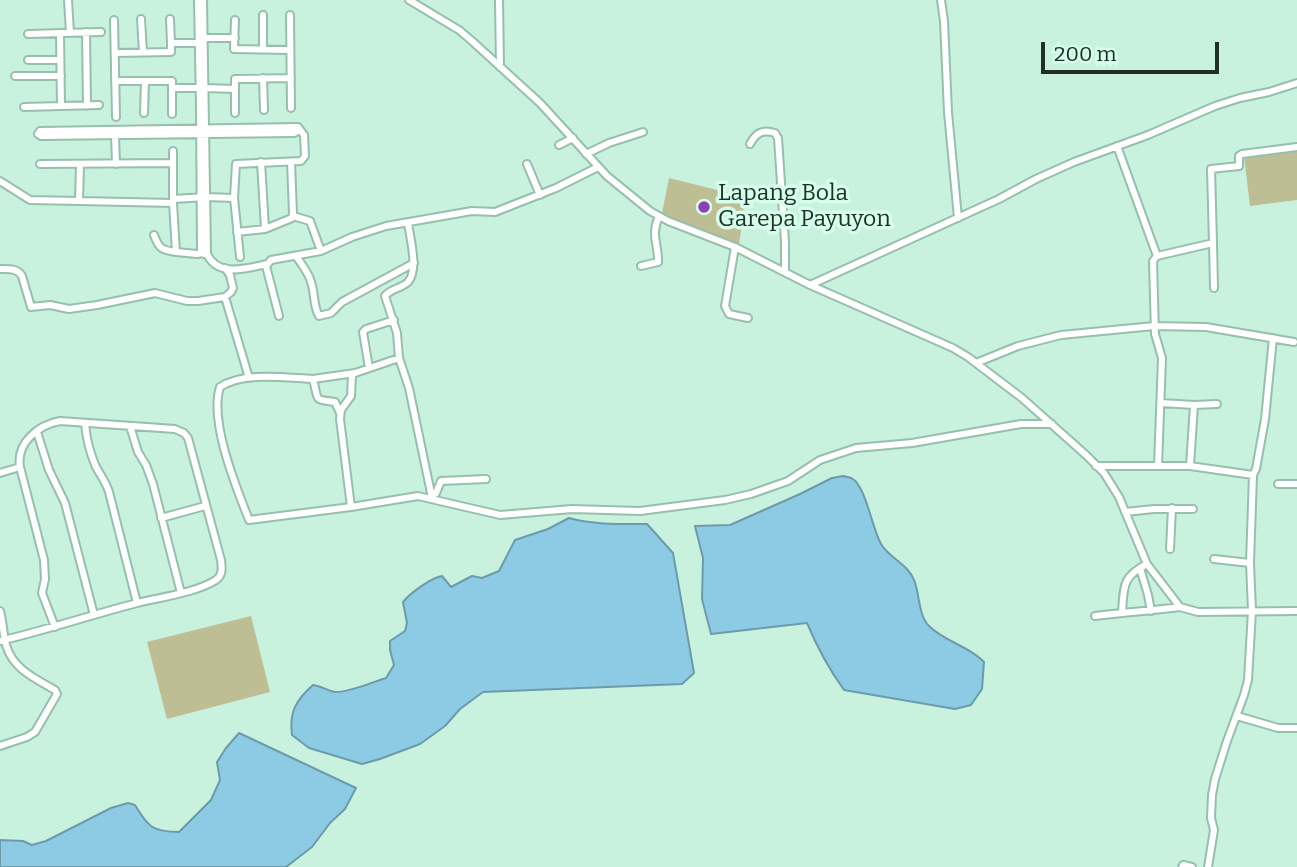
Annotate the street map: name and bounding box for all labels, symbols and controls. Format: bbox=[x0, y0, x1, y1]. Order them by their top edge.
scale bar bbox=[1045, 28, 1224, 72]
text: 200 m bbox=[1054, 41, 1117, 67]
place label: Lapang Bola Garepa Payuyon bbox=[718, 180, 891, 234]
marker: Lapang Bola Garepa Payuyon bbox=[696, 199, 712, 215]

